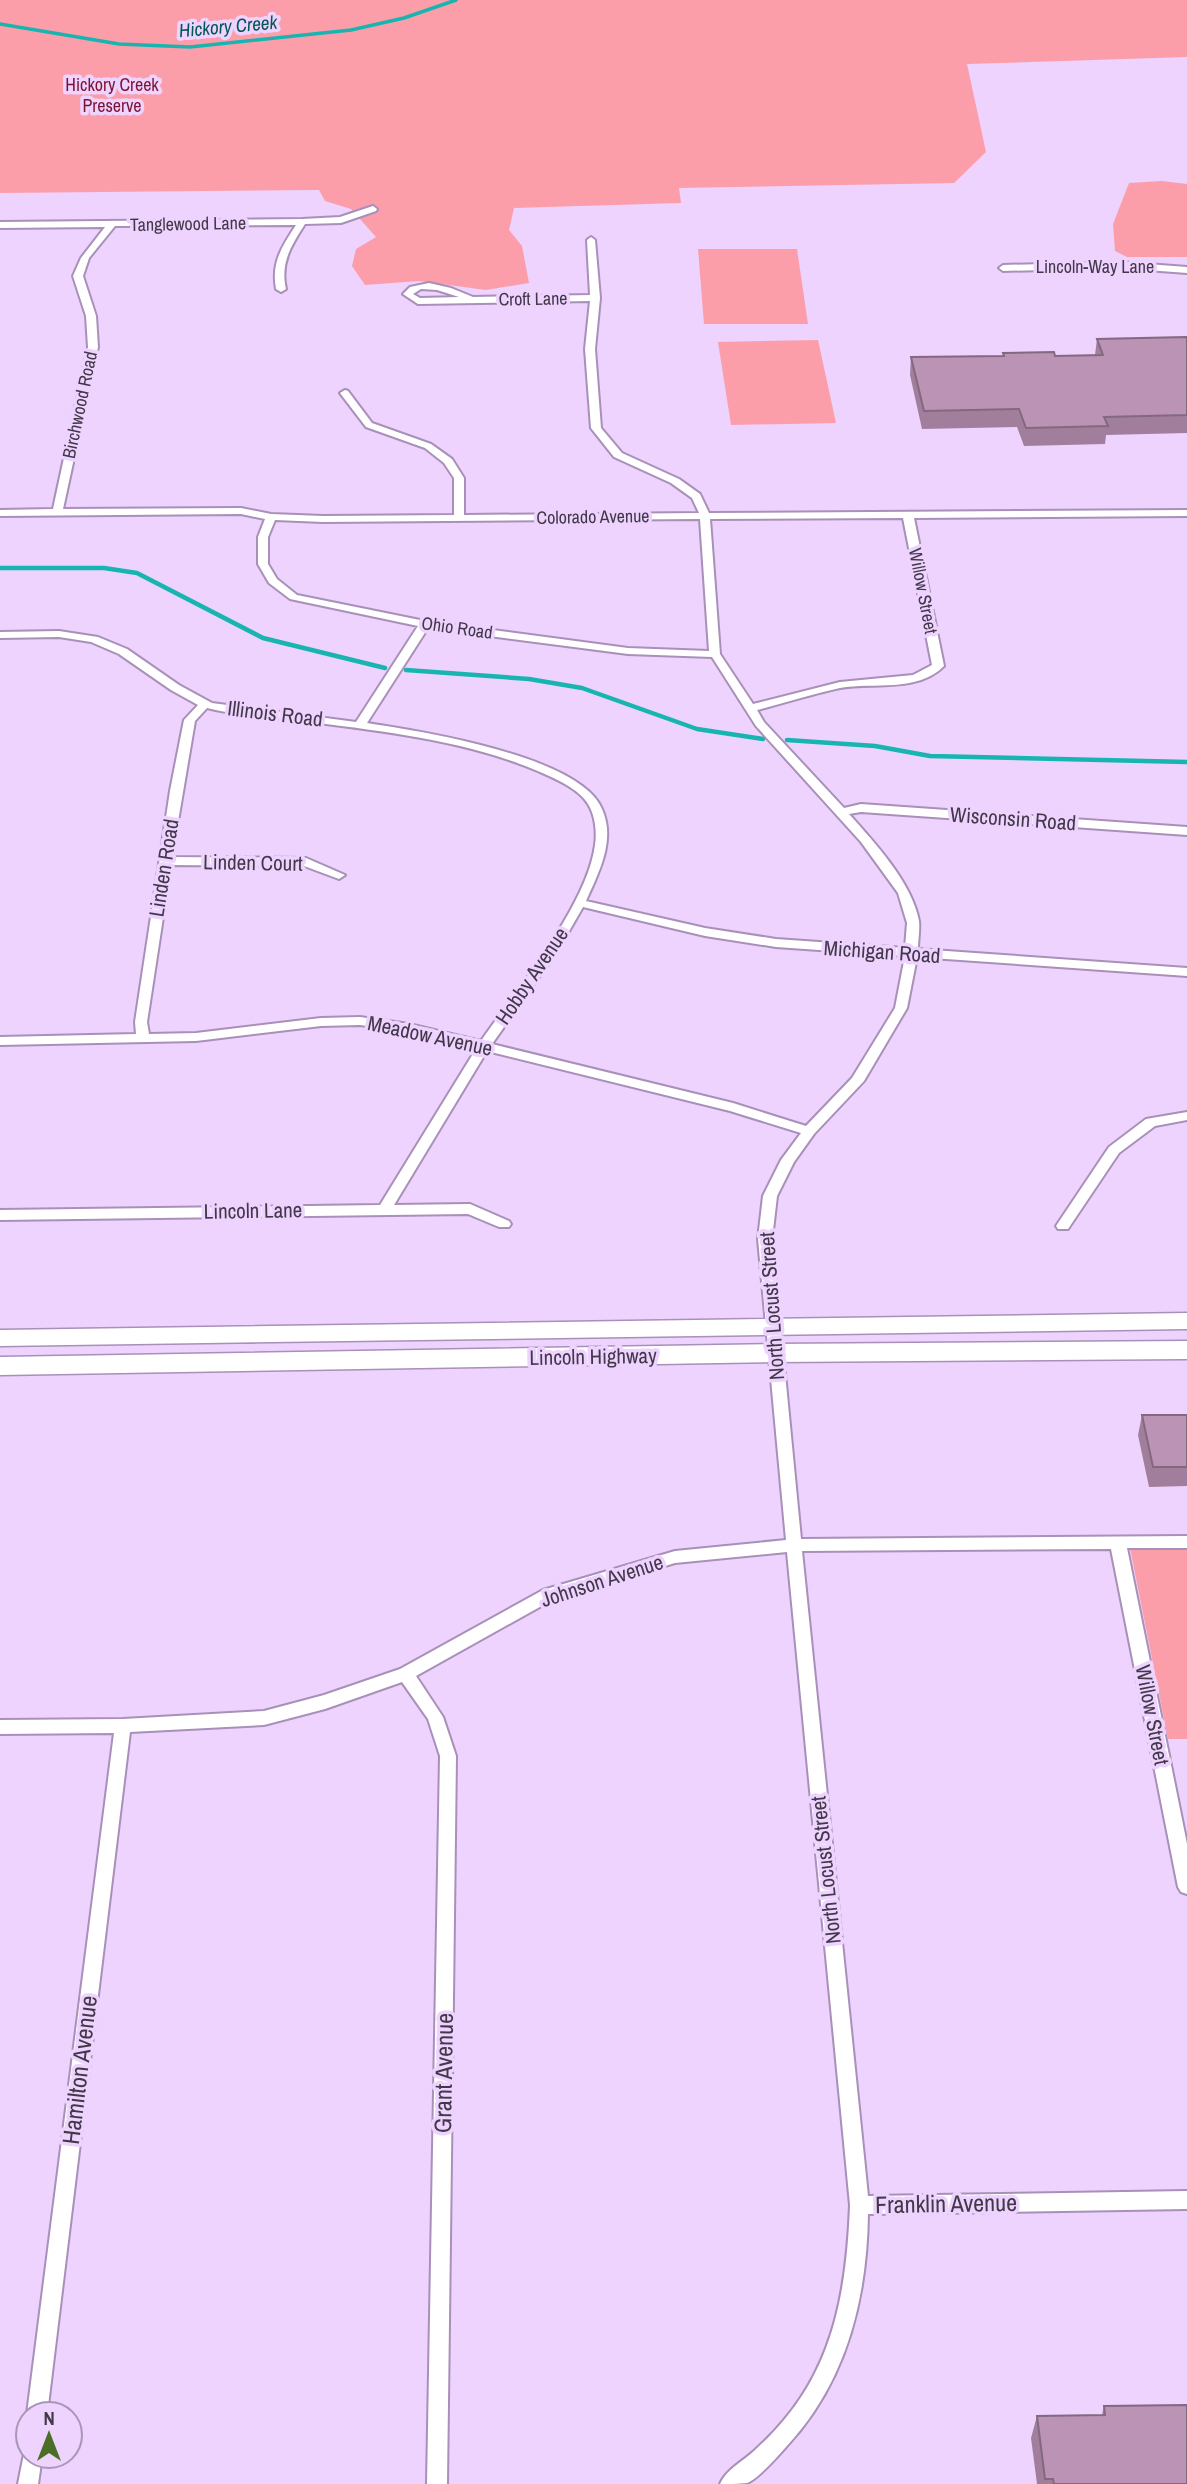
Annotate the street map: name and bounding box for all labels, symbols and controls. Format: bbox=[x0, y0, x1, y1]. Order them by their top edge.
water label: Hickory Creek bbox=[178, 9, 279, 43]
park label: Hickory Creek Preserve bbox=[65, 72, 159, 118]
street label: Tanglewood Lane bbox=[130, 210, 246, 237]
street label: Lincoln-Way Lane bbox=[1036, 254, 1154, 279]
street label: Croft Lane bbox=[498, 285, 568, 312]
street label: Birchwood Road bbox=[56, 349, 103, 461]
street label: Colorado Avenue bbox=[536, 503, 650, 530]
street label: Willow Street bbox=[903, 546, 944, 636]
street label: Ohio Road bbox=[420, 610, 494, 645]
street label: Illinois Road bbox=[226, 693, 324, 734]
street label: Wisconsin Road bbox=[949, 800, 1077, 837]
street label: Linden Road bbox=[141, 817, 186, 919]
street label: Linden Court bbox=[203, 847, 303, 878]
street label: Hobby Avenue bbox=[488, 921, 575, 1030]
street label: Michigan Road bbox=[823, 933, 941, 970]
street label: Meadow Avenue bbox=[365, 1008, 495, 1063]
street label: Lincoln Lane bbox=[203, 1195, 303, 1226]
street label: North Locust Street bbox=[752, 1231, 791, 1381]
street label: Lincoln Highway bbox=[529, 1341, 657, 1372]
street label: Johnson Avenue bbox=[537, 1547, 667, 1614]
street label: Willow Street bbox=[1129, 1662, 1176, 1768]
street label: North Locust Street bbox=[803, 1795, 848, 1945]
street label: Hamilton Avenue bbox=[54, 1994, 104, 2146]
street label: Grant Avenue bbox=[426, 2013, 460, 2133]
street label: Franklin Avenue bbox=[875, 2186, 1017, 2220]
north arrow bbox=[14, 2400, 84, 2470]
text: N bbox=[43, 2405, 55, 2431]

